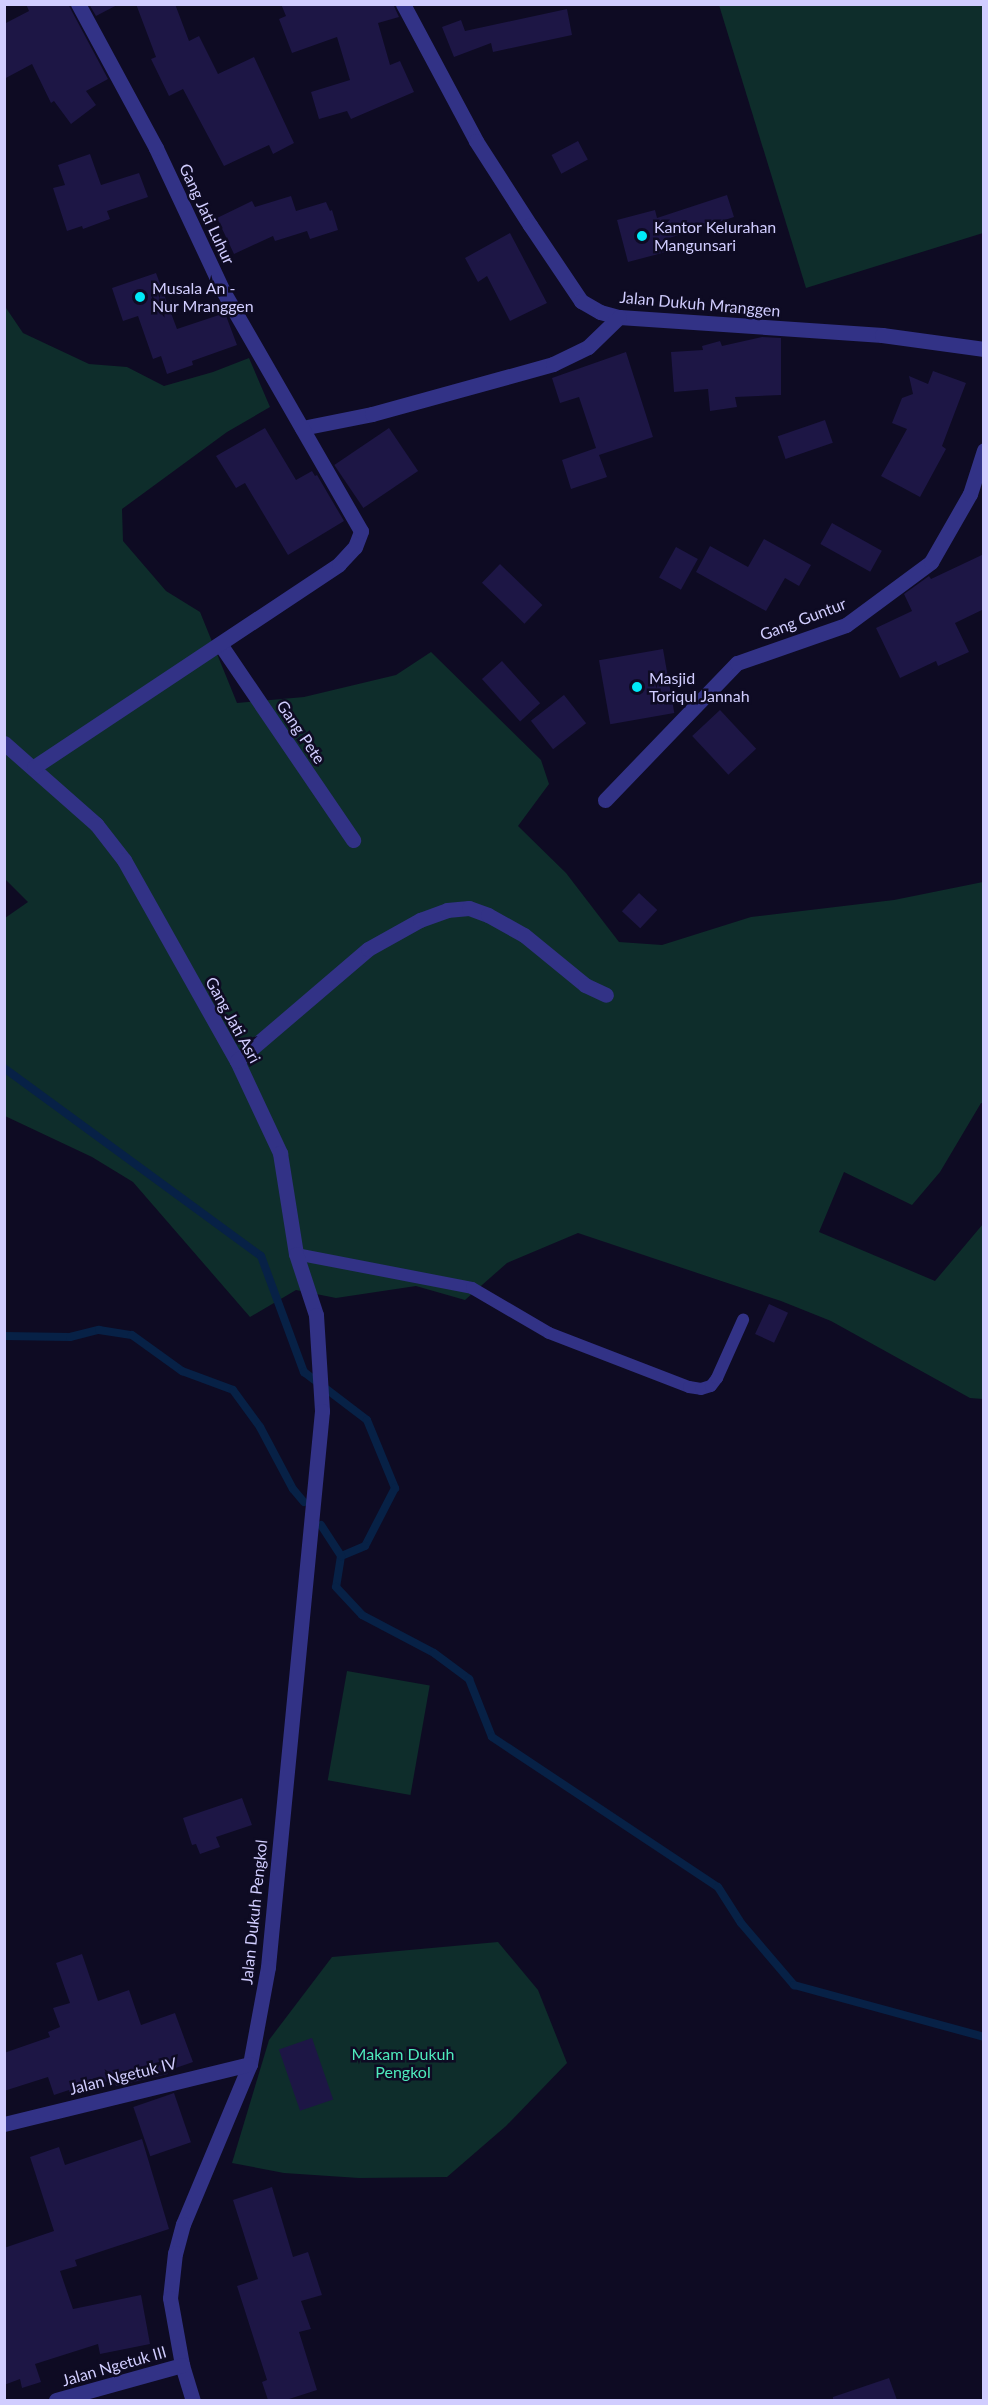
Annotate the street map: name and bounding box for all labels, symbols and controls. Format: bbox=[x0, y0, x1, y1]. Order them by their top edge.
street label: Gang Jati Luhur bbox=[175, 160, 239, 268]
place label: Kantor Kelurahan Mangunsari bbox=[654, 217, 777, 255]
marker: Kantor Kelurahan Mangunsari bbox=[635, 229, 649, 243]
place label: Musala An - Nur Mranggen bbox=[152, 278, 254, 316]
street label: Jalan Dukuh Mranggen bbox=[619, 287, 781, 321]
marker: Musala An - Nur Mranggen bbox=[133, 290, 147, 304]
street label: Gang Guntur bbox=[757, 594, 849, 644]
place label: Masjid Toriqul Jannah bbox=[649, 668, 750, 706]
marker: Masjid Toriqul Jannah bbox=[630, 680, 644, 694]
street label: Gang Pete bbox=[273, 697, 329, 767]
street label: Gang Jati Asri bbox=[201, 973, 265, 1067]
street label: Jalan Dukuh Pengkol bbox=[237, 1839, 271, 1985]
park label: Makam Dukuh Pengkol bbox=[352, 2044, 454, 2082]
street label: Jalan Ngetuk IV bbox=[67, 2053, 179, 2099]
street label: Jalan Ngetuk III bbox=[59, 2342, 169, 2390]

